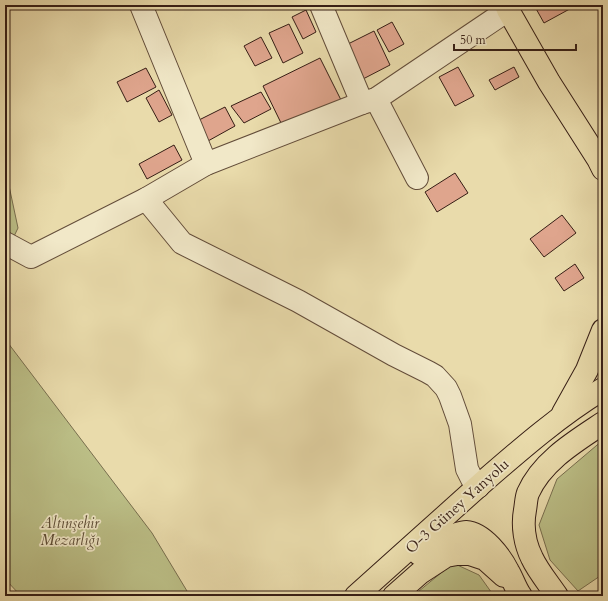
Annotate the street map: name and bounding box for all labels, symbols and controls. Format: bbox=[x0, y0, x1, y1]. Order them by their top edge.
scale bar bbox=[454, 26, 576, 52]
text: 50 m bbox=[460, 32, 487, 48]
street label: O-3 Güney Yanyolu bbox=[401, 454, 513, 558]
park label: Altınşehir Mezarlığı bbox=[40, 513, 100, 550]

